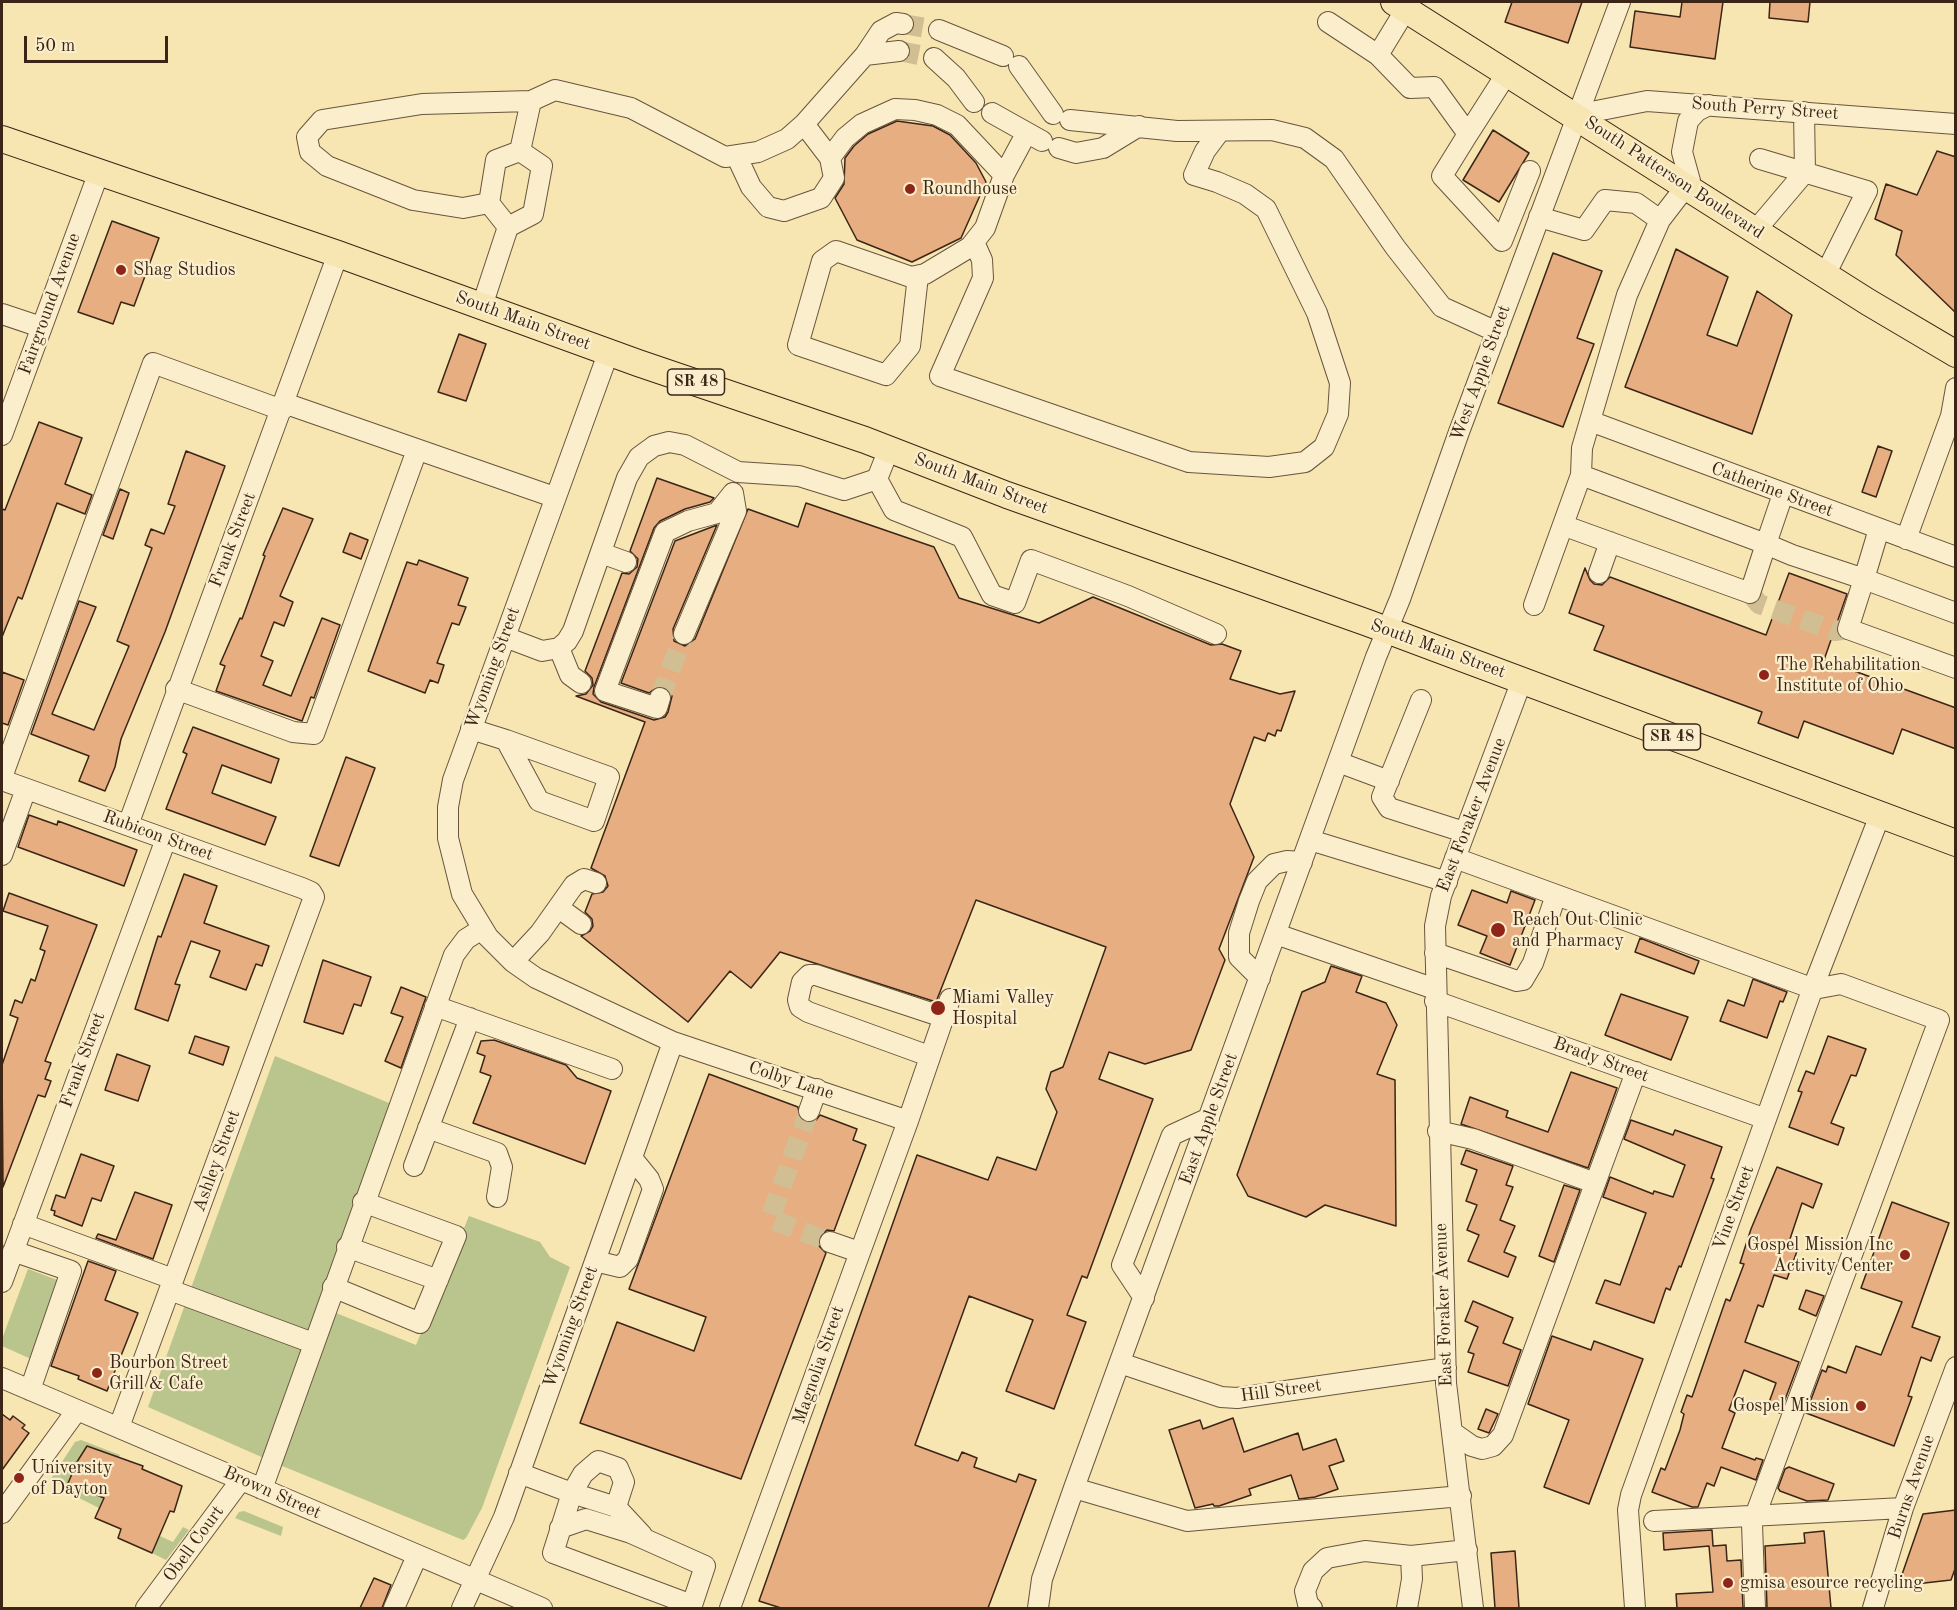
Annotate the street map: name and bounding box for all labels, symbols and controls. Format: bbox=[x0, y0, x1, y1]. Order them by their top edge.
scale bar bbox=[27, 24, 171, 62]
text: 50 m bbox=[35, 37, 75, 55]
street label: South Perry Street bbox=[1691, 93, 1839, 125]
street label: South Patterson Boulevard bbox=[1580, 112, 1768, 244]
place label: Roundhouse bbox=[922, 178, 1017, 200]
marker: Roundhouse bbox=[903, 182, 917, 196]
street label: Fairground Avenue bbox=[14, 230, 86, 378]
place label: Shag Studios bbox=[133, 259, 236, 281]
marker: Shag Studios bbox=[114, 263, 128, 277]
street label: South Main Street bbox=[453, 287, 593, 355]
street label: West Apple Street bbox=[1446, 302, 1516, 444]
road number: SR 48 bbox=[668, 369, 724, 395]
street label: South Main Street bbox=[911, 448, 1051, 520]
street label: Catherine Street bbox=[1708, 458, 1836, 522]
street label: Frank Street bbox=[205, 489, 261, 591]
street label: Wyoming Street bbox=[461, 604, 525, 732]
street label: South Main Street bbox=[1368, 615, 1508, 683]
place label: The Rehabilitation Institute of Ohio bbox=[1776, 654, 1921, 696]
marker: The Rehabilitation Institute of Ohio bbox=[1757, 668, 1771, 682]
road number: SR 48 bbox=[1644, 724, 1700, 750]
street label: East Foraker Avenue bbox=[1433, 735, 1511, 895]
street label: Rubicon Street bbox=[100, 806, 216, 866]
place label: Reach Out Clinic and Pharmacy bbox=[1512, 909, 1642, 952]
marker: Reach Out Clinic and Pharmacy bbox=[1489, 921, 1507, 939]
place label: Miami Valley Hospital bbox=[952, 987, 1054, 1030]
marker: Miami Valley Hospital bbox=[929, 999, 947, 1017]
street label: Frank Street bbox=[56, 1009, 110, 1111]
street label: Brady Street bbox=[1550, 1033, 1652, 1087]
street label: East Apple Street bbox=[1175, 1050, 1243, 1188]
street label: Colby Lane bbox=[746, 1057, 836, 1105]
street label: Ashley Street bbox=[189, 1107, 245, 1215]
street label: Vine Street bbox=[1709, 1163, 1759, 1253]
street label: East Foraker Avenue bbox=[1430, 1223, 1458, 1387]
place label: Gospel Mission Inc Activity Center bbox=[1747, 1234, 1893, 1276]
marker: Gospel Mission Inc Activity Center bbox=[1898, 1248, 1912, 1262]
street label: Wyoming Street bbox=[539, 1263, 603, 1391]
street label: Magnolia Street bbox=[789, 1303, 849, 1427]
place label: Bourbon Street Grill & Cafe bbox=[109, 1352, 228, 1394]
marker: Bourbon Street Grill & Cafe bbox=[90, 1366, 104, 1380]
street label: Hill Street bbox=[1239, 1375, 1323, 1407]
place label: Gospel Mission bbox=[1733, 1395, 1849, 1417]
marker: Gospel Mission bbox=[1854, 1399, 1868, 1413]
street label: Burns Avenue bbox=[1884, 1432, 1940, 1542]
place label: University of Dayton bbox=[31, 1457, 112, 1500]
street label: Brown Street bbox=[220, 1462, 324, 1524]
marker: University of Dayton bbox=[12, 1471, 26, 1485]
street label: Obell Court bbox=[159, 1502, 229, 1586]
place label: gmisa esource recycling bbox=[1740, 1572, 1923, 1594]
marker: gmisa esource recycling bbox=[1721, 1576, 1735, 1590]

